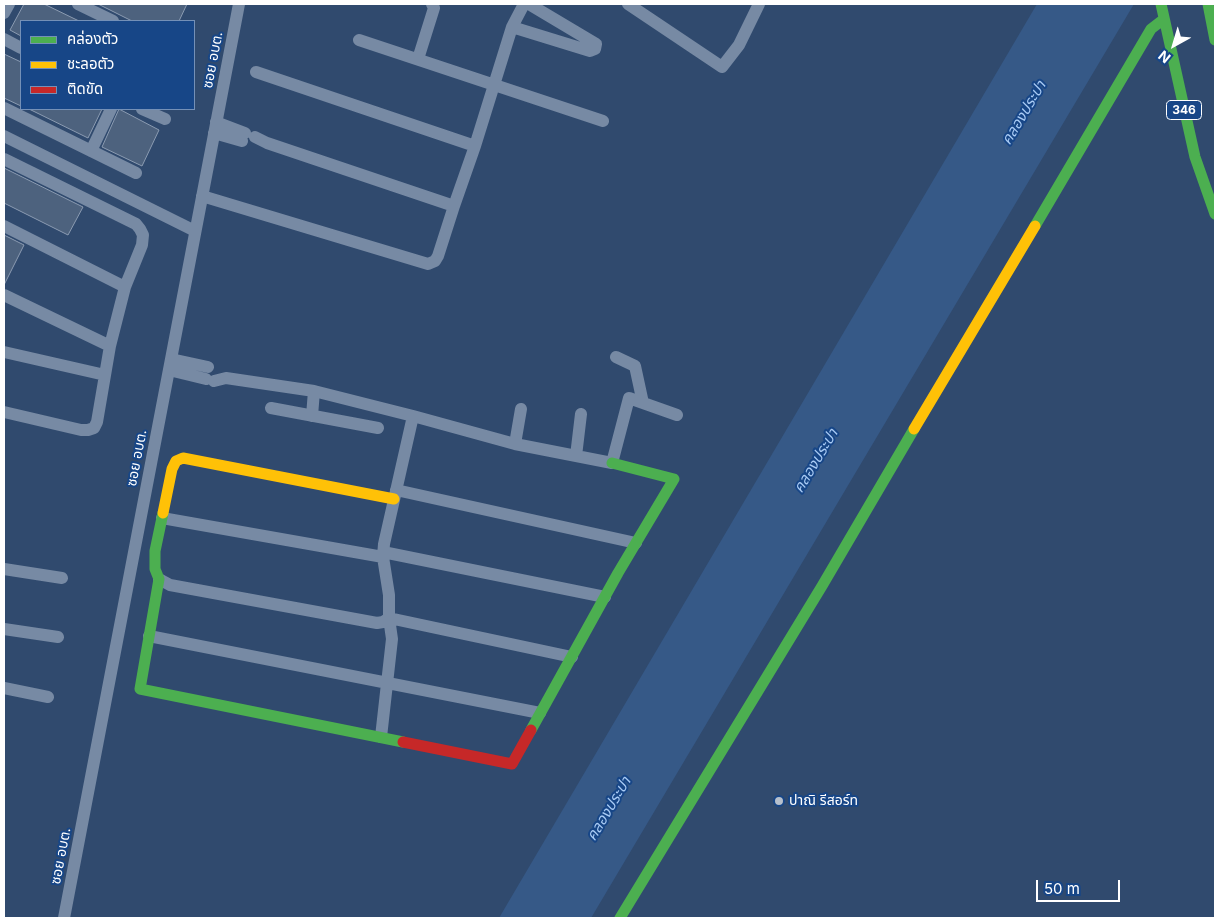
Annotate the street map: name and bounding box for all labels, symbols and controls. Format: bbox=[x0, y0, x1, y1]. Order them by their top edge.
legend bbox=[20, 20, 195, 110]
north arrow bbox=[1149, 20, 1199, 70]
text: คล่องตัว bbox=[67, 29, 118, 48]
street label: ซอย อบต. bbox=[199, 30, 227, 90]
text: N bbox=[1155, 47, 1174, 67]
text: ชะลอตัว bbox=[67, 54, 114, 73]
water label: คลองประปา bbox=[998, 78, 1050, 148]
text: ติดขัด bbox=[67, 79, 103, 98]
road number: 346 bbox=[1166, 100, 1202, 120]
water label: คลองประปา bbox=[790, 426, 842, 496]
street label: ซอย อบต. bbox=[123, 428, 151, 488]
water label: คลองประปา bbox=[583, 774, 635, 844]
place label: ปาณิ รีสอร์ท bbox=[789, 793, 858, 809]
marker: ปาณิ รีสอร์ท bbox=[773, 795, 785, 807]
street label: ซอย อบต. bbox=[47, 826, 75, 886]
scale bar bbox=[1039, 870, 1123, 902]
text: 50 m bbox=[1044, 879, 1080, 898]

